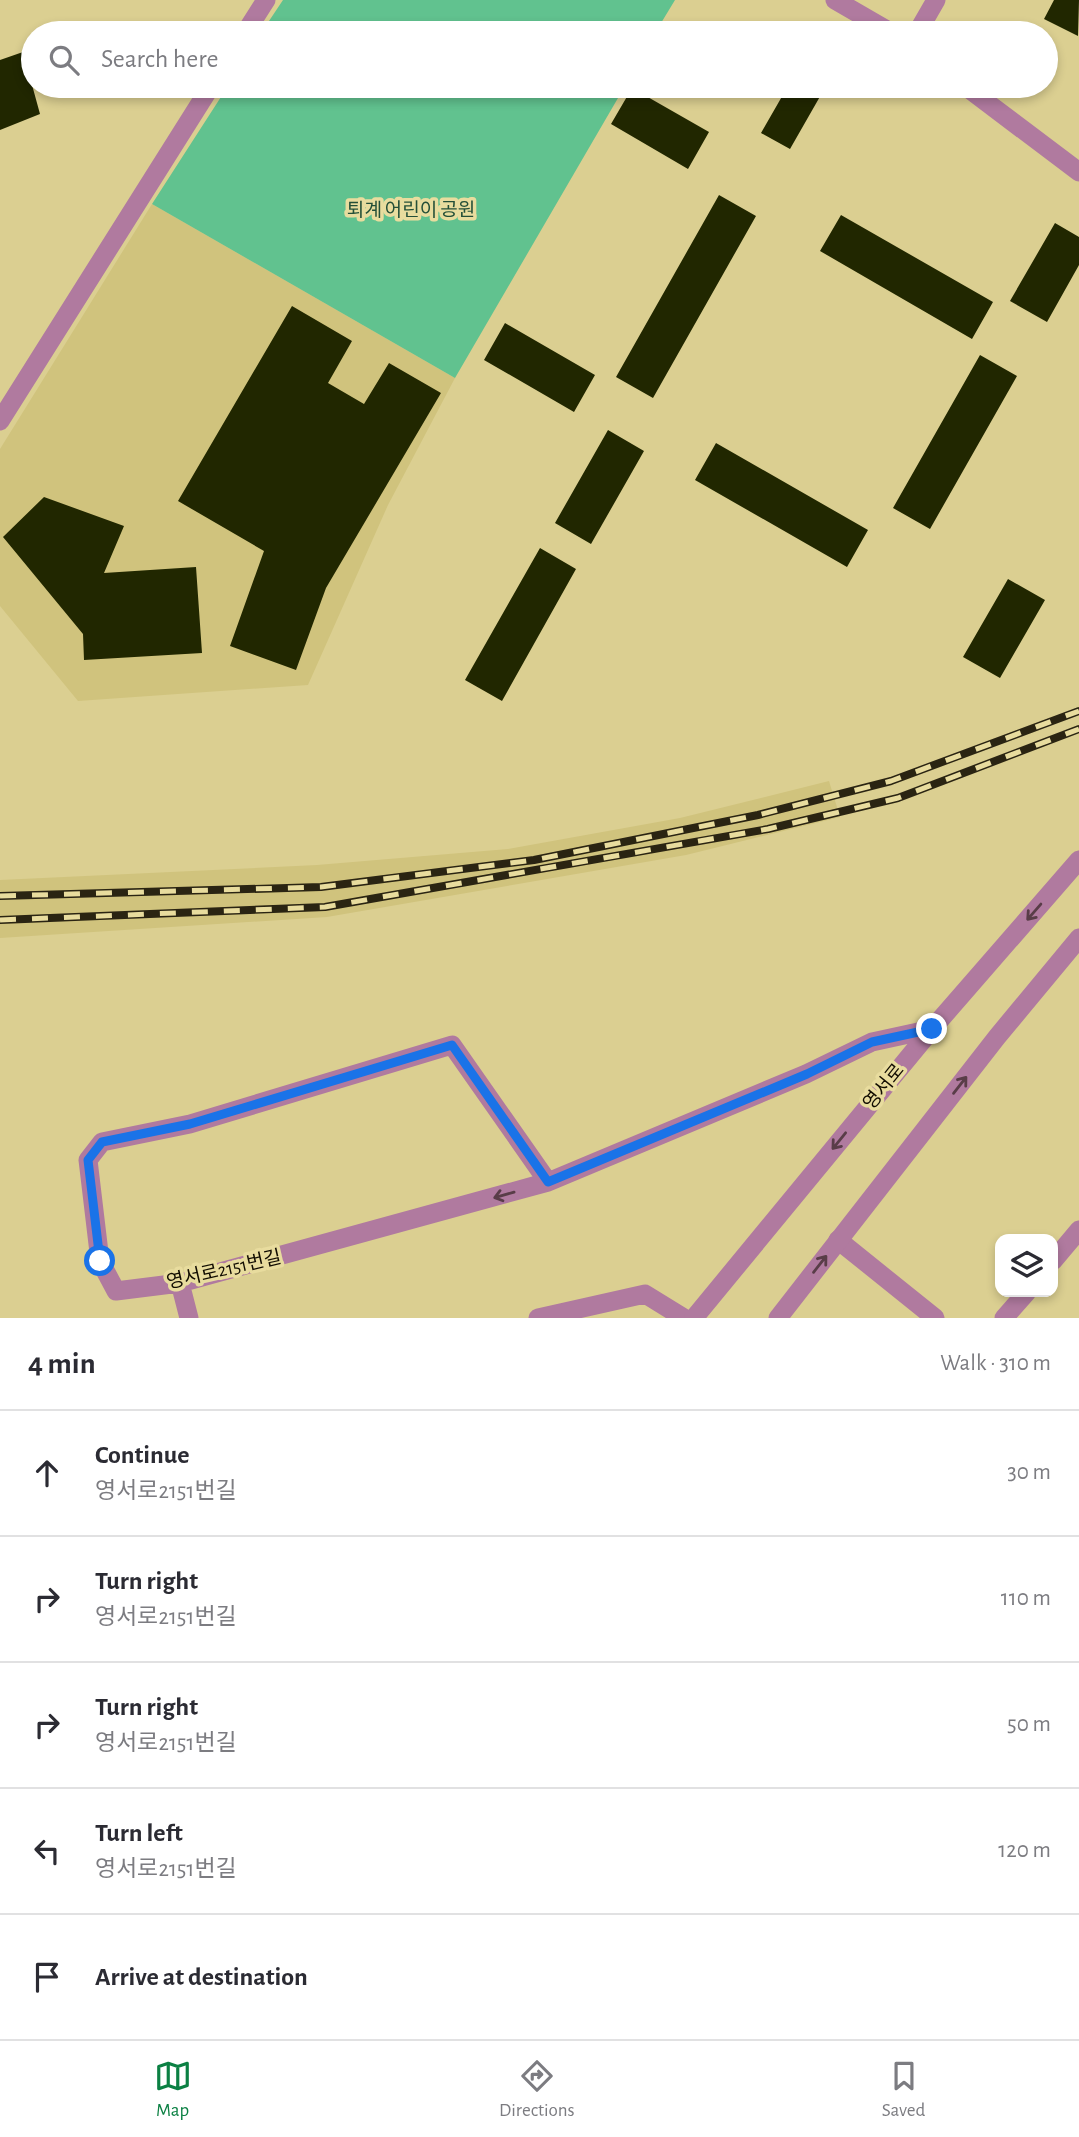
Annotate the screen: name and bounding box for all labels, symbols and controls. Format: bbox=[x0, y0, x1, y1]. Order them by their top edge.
search box bbox=[21, 21, 1058, 98]
icon: search bbox=[45, 41, 83, 79]
text: Search here bbox=[101, 46, 219, 72]
park label: 퇴계 어린이 공원 bbox=[347, 200, 475, 220]
one-way arrow bbox=[1026, 903, 1042, 921]
route end bbox=[916, 1013, 947, 1044]
street label: 영서로 bbox=[859, 1060, 908, 1113]
one-way arrow bbox=[952, 1076, 967, 1094]
one-way arrow bbox=[832, 1132, 847, 1150]
one-way arrow bbox=[493, 1189, 516, 1202]
map controls bbox=[995, 1234, 1058, 1297]
button: layers bbox=[995, 1234, 1058, 1297]
route start bbox=[84, 1245, 115, 1276]
street label: 영서로2151번길 bbox=[165, 1247, 283, 1292]
one-way arrow bbox=[812, 1255, 827, 1274]
text: 4 min bbox=[28, 1349, 96, 1379]
text: Walk · 310 m bbox=[940, 1352, 1051, 1375]
text: Continue bbox=[95, 1442, 190, 1468]
icon: ahead bbox=[28, 1454, 66, 1492]
text: 30 m bbox=[1007, 1461, 1051, 1484]
text: 영서로2151번길 bbox=[95, 1480, 237, 1503]
text: Turn right bbox=[95, 1568, 198, 1594]
icon: right bbox=[28, 1580, 66, 1618]
text: 110 m bbox=[1001, 1587, 1051, 1610]
text: 영서로2151번길 bbox=[95, 1606, 237, 1629]
text: Turn right bbox=[95, 1694, 198, 1720]
icon: right bbox=[28, 1706, 66, 1744]
text: 50 m bbox=[1007, 1713, 1051, 1736]
text: 영서로2151번길 bbox=[95, 1732, 237, 1755]
text: Turn left bbox=[95, 1820, 183, 1846]
icon: left bbox=[28, 1832, 66, 1870]
text: 120 m bbox=[998, 1839, 1051, 1862]
text: 영서로2151번길 bbox=[95, 1858, 237, 1881]
icon: arrive bbox=[28, 1958, 66, 1996]
text: Arrive at destination bbox=[95, 1964, 308, 1990]
tab: Map bbox=[154, 2057, 192, 2122]
tab: Directions bbox=[499, 2057, 575, 2122]
tab: Saved bbox=[882, 2057, 925, 2122]

